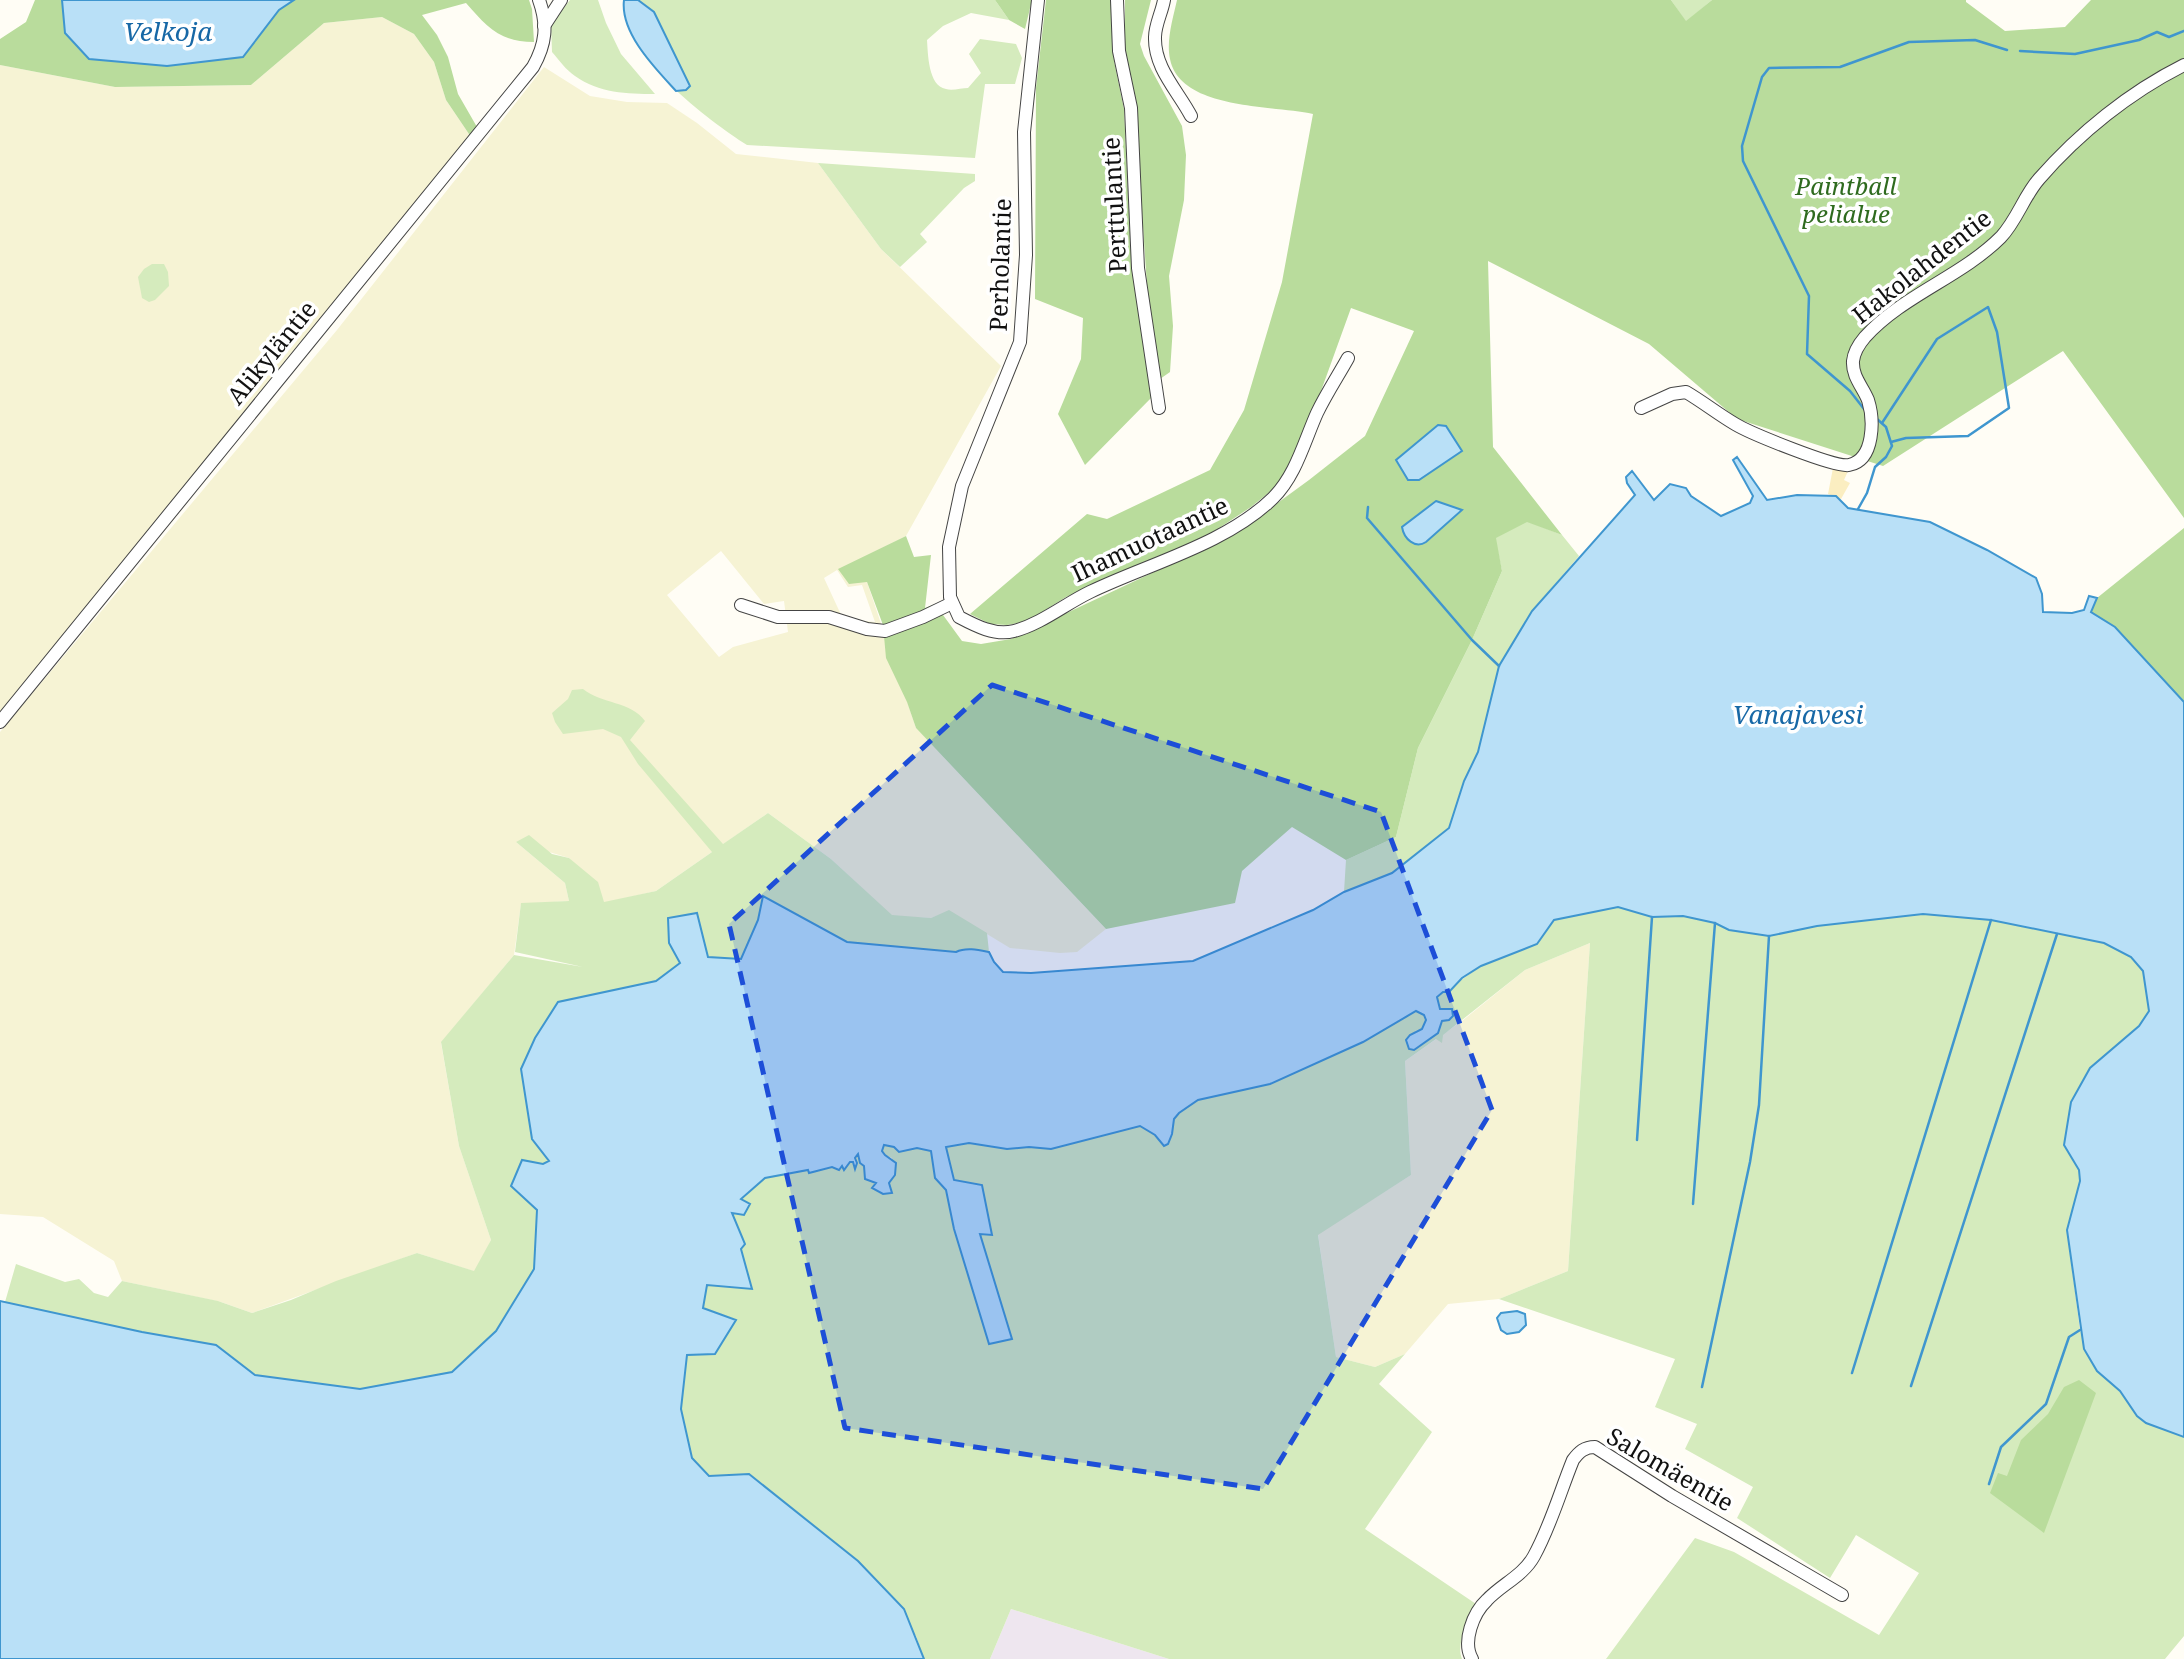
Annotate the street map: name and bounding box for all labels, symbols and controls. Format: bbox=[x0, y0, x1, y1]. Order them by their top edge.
water label: Velkoja bbox=[124, 13, 212, 49]
street label: Perttulantie bbox=[1093, 136, 1134, 274]
park label: Paintball pelialue bbox=[1794, 169, 1897, 230]
street label: Perholantie bbox=[981, 198, 1018, 332]
street label: Hakolahdentie bbox=[1845, 201, 1997, 331]
street label: Alikyläntie bbox=[219, 293, 323, 411]
street label: Ihamuotaantie bbox=[1066, 488, 1233, 589]
water label: Vanajavesi bbox=[1732, 696, 1864, 732]
street label: Salomäentie bbox=[1601, 1419, 1740, 1518]

